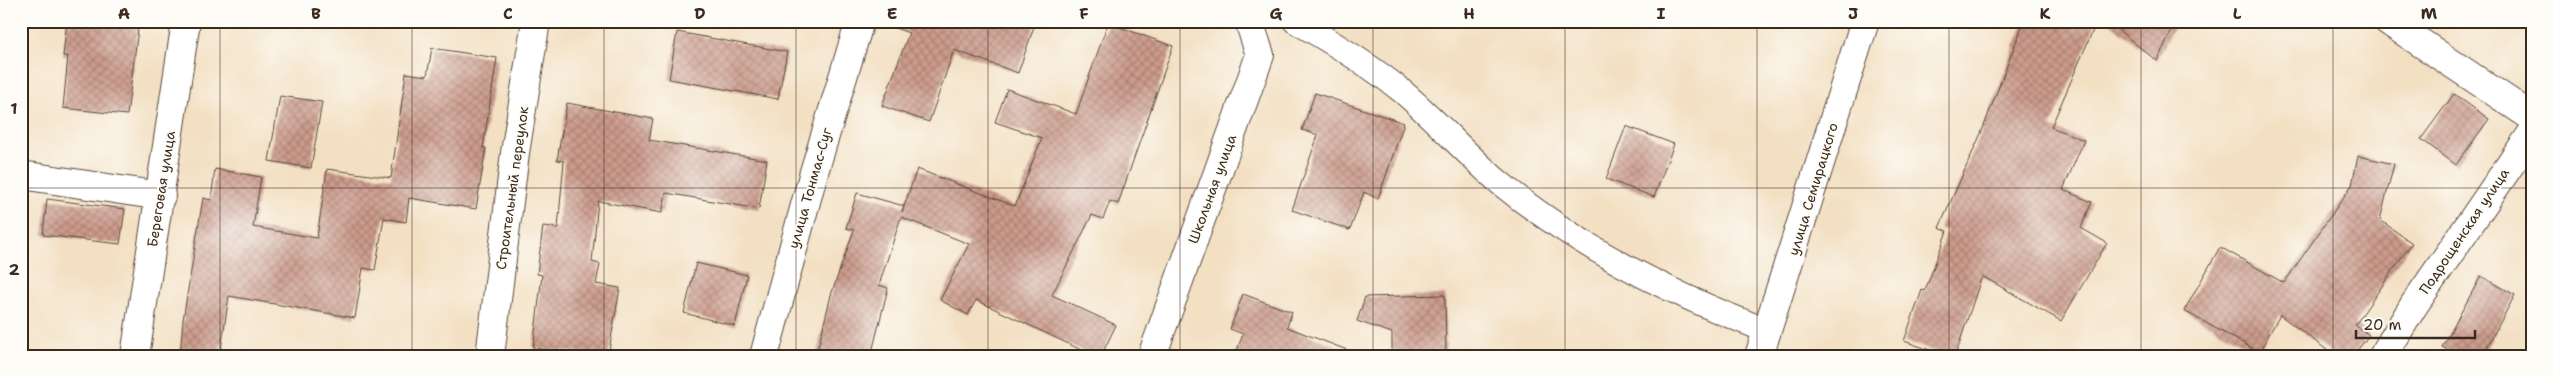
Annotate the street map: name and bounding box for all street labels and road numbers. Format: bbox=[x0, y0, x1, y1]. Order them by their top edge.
street label: Строительный переулок bbox=[492, 105, 532, 271]
street label: улица Семирацкого bbox=[1784, 120, 1842, 258]
street label: улица Тонмас-Суг bbox=[784, 125, 836, 250]
street label: Береговая улица bbox=[143, 129, 179, 248]
street label: Школьная улица bbox=[1184, 132, 1240, 246]
street label: Подрощенская улица bbox=[2415, 164, 2513, 298]

